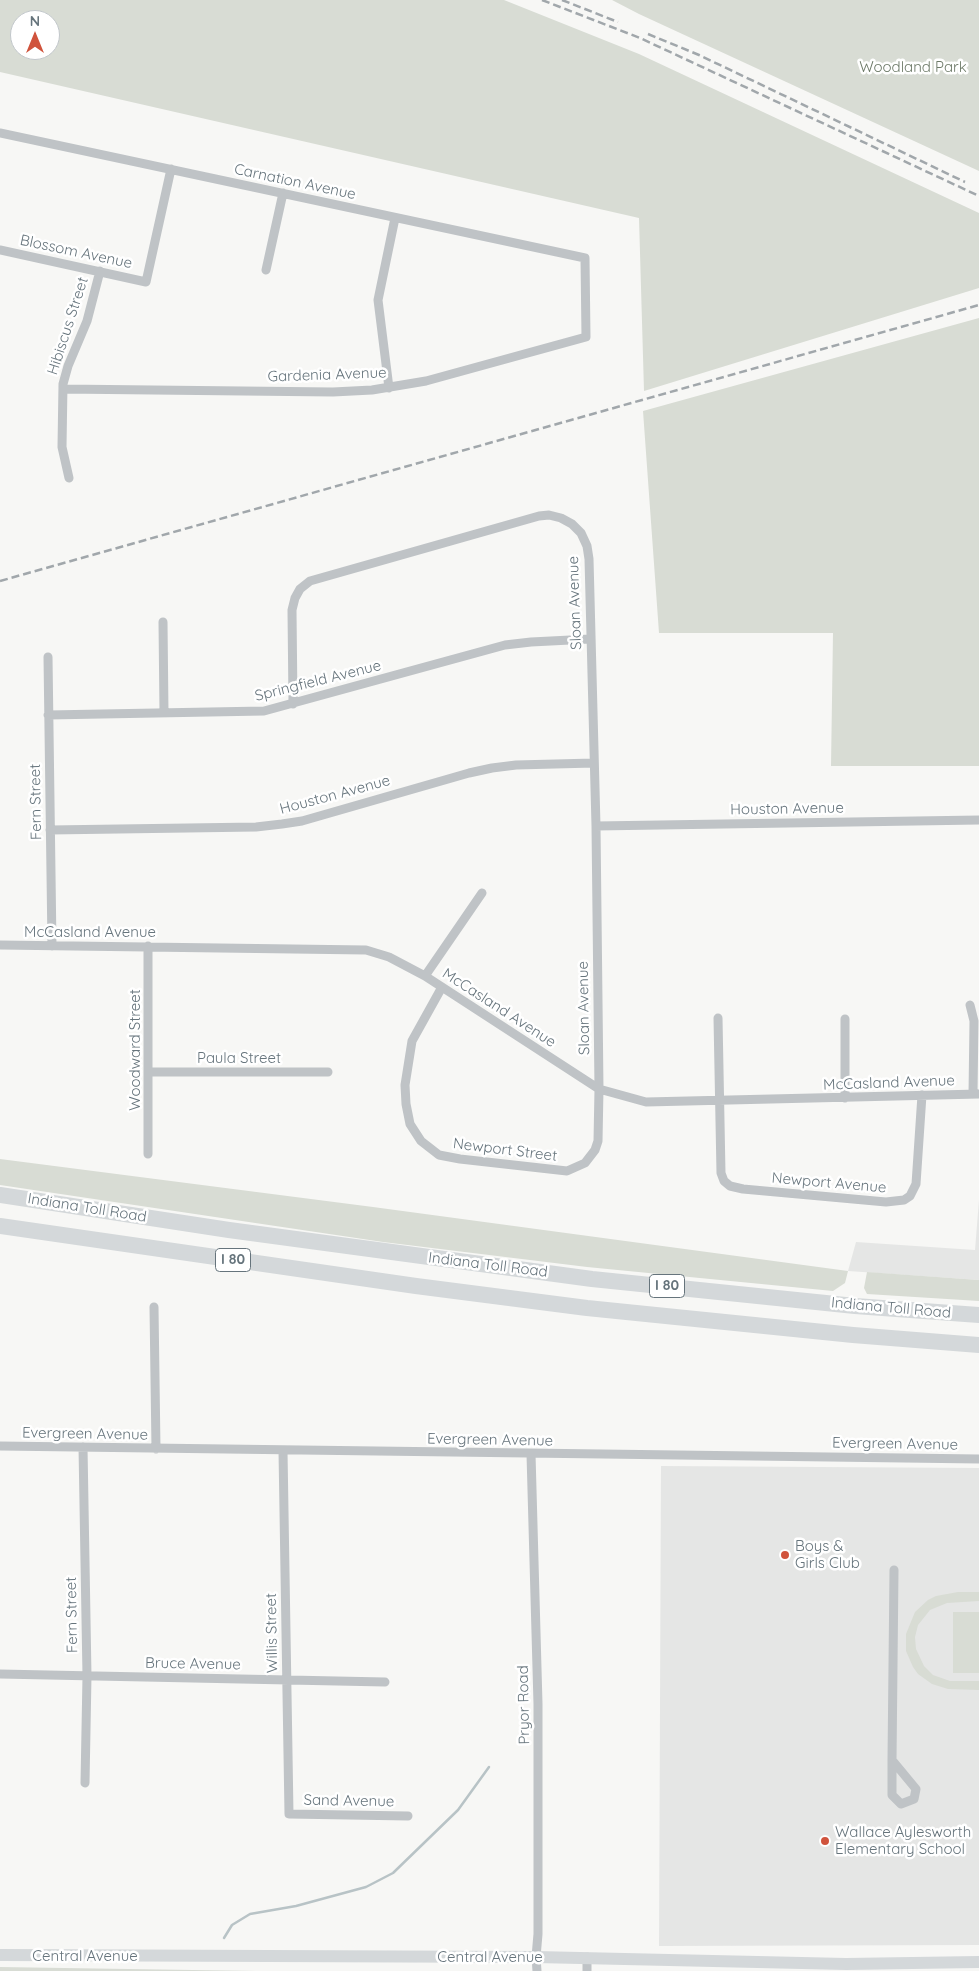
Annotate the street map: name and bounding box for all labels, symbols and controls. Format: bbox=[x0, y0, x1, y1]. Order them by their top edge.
north arrow bbox=[10, 10, 60, 60]
text: N bbox=[30, 12, 40, 30]
park label: Woodland Park bbox=[859, 58, 967, 76]
street label: Carnation Avenue bbox=[233, 160, 357, 204]
street label: Blossom Avenue bbox=[18, 231, 134, 273]
street label: Hibiscus Street bbox=[44, 275, 92, 377]
street label: Gardenia Avenue bbox=[267, 364, 387, 386]
street label: Sloan Avenue bbox=[564, 556, 586, 650]
street label: Springfield Avenue bbox=[253, 657, 383, 705]
street label: Fern Street bbox=[26, 764, 46, 840]
street label: Houston Avenue bbox=[278, 772, 392, 818]
street label: Houston Avenue bbox=[730, 799, 844, 819]
street label: McCasland Avenue bbox=[24, 923, 156, 941]
street label: Sloan Avenue bbox=[574, 961, 594, 1055]
street label: McCasland Avenue bbox=[439, 965, 559, 1051]
street label: Woodward Street bbox=[126, 989, 144, 1111]
street label: Paula Street bbox=[197, 1049, 281, 1067]
street label: McCasland Avenue bbox=[823, 1072, 955, 1094]
street label: Newport Street bbox=[452, 1135, 558, 1165]
street label: Newport Avenue bbox=[771, 1169, 887, 1197]
street label: Indiana Toll Road bbox=[26, 1190, 148, 1226]
road number: I 80 bbox=[216, 1248, 250, 1272]
street label: Indiana Toll Road bbox=[427, 1249, 549, 1281]
road number: I 80 bbox=[650, 1274, 684, 1298]
street label: Indiana Toll Road bbox=[830, 1294, 952, 1322]
street label: Evergreen Avenue bbox=[22, 1424, 148, 1444]
street label: Evergreen Avenue bbox=[427, 1430, 553, 1450]
street label: Evergreen Avenue bbox=[832, 1434, 958, 1454]
place label: Boys & Girls Club bbox=[795, 1537, 860, 1572]
marker: Boys & Girls Club bbox=[779, 1549, 791, 1561]
street label: Fern Street bbox=[62, 1577, 82, 1653]
street label: Willis Street bbox=[262, 1593, 282, 1673]
street label: Bruce Avenue bbox=[145, 1654, 241, 1674]
street label: Pryor Road bbox=[514, 1665, 534, 1745]
street label: Sand Avenue bbox=[304, 1791, 394, 1811]
place label: Wallace Aylesworth Elementary School bbox=[835, 1823, 971, 1858]
marker: Wallace Aylesworth Elementary School bbox=[819, 1835, 831, 1847]
street label: Central Avenue bbox=[32, 1947, 138, 1965]
street label: Central Avenue bbox=[437, 1948, 543, 1966]

